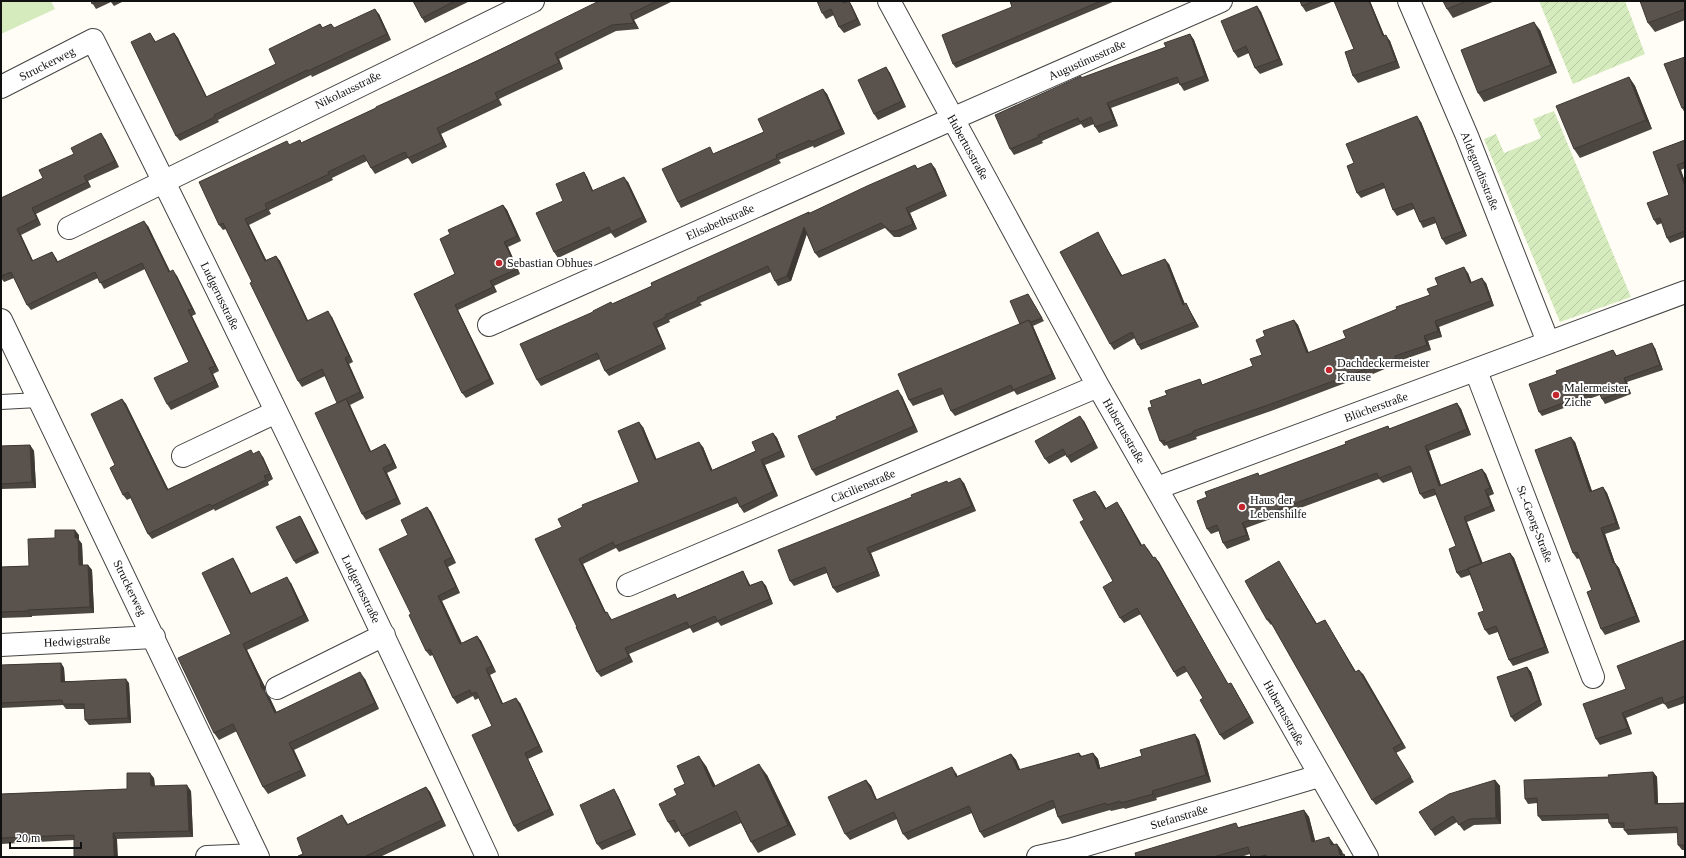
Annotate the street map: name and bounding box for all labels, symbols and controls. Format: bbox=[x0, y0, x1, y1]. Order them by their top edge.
street label: Augustinusstraße bbox=[1046, 37, 1128, 83]
street label: Struckerweg bbox=[17, 44, 77, 84]
street label: Nikolausstraße bbox=[313, 68, 383, 112]
street label: Hubertusstraße bbox=[944, 112, 992, 182]
street label: Aldegundisstraße bbox=[1458, 129, 1502, 213]
street label: Elisabethstraße bbox=[684, 201, 756, 243]
place label: Sebastian Obhues bbox=[507, 256, 593, 270]
marker: Sebastian Obhues bbox=[494, 258, 504, 268]
street label: Ludgerusstraße bbox=[197, 260, 243, 332]
place label: Dachdeckermeister Krause bbox=[1337, 356, 1430, 384]
marker: Dachdeckermeister Krause bbox=[1324, 365, 1334, 375]
place label: Malermeister Ziche bbox=[1564, 381, 1628, 409]
street label: Blücherstraße bbox=[1342, 389, 1410, 425]
marker: Malermeister Ziche bbox=[1551, 390, 1561, 400]
street label: Hubertusstraße bbox=[1100, 396, 1148, 466]
street label: Cäcilienstraße bbox=[829, 466, 897, 506]
street label: St.-Georg-Straße bbox=[1514, 483, 1556, 565]
place label: Haus der Lebenshilfe bbox=[1250, 493, 1307, 521]
marker: Haus der Lebenshilfe bbox=[1237, 502, 1247, 512]
street label: Ludgerusstraße bbox=[338, 553, 384, 625]
street label: Struckerweg bbox=[110, 558, 150, 618]
street label: Hedwigstraße bbox=[43, 632, 111, 650]
street label: Hubertusstraße bbox=[1260, 678, 1308, 748]
street label: Stefanstraße bbox=[1149, 802, 1209, 832]
scale bar bbox=[10, 824, 81, 850]
text: 20 m bbox=[16, 831, 41, 845]

